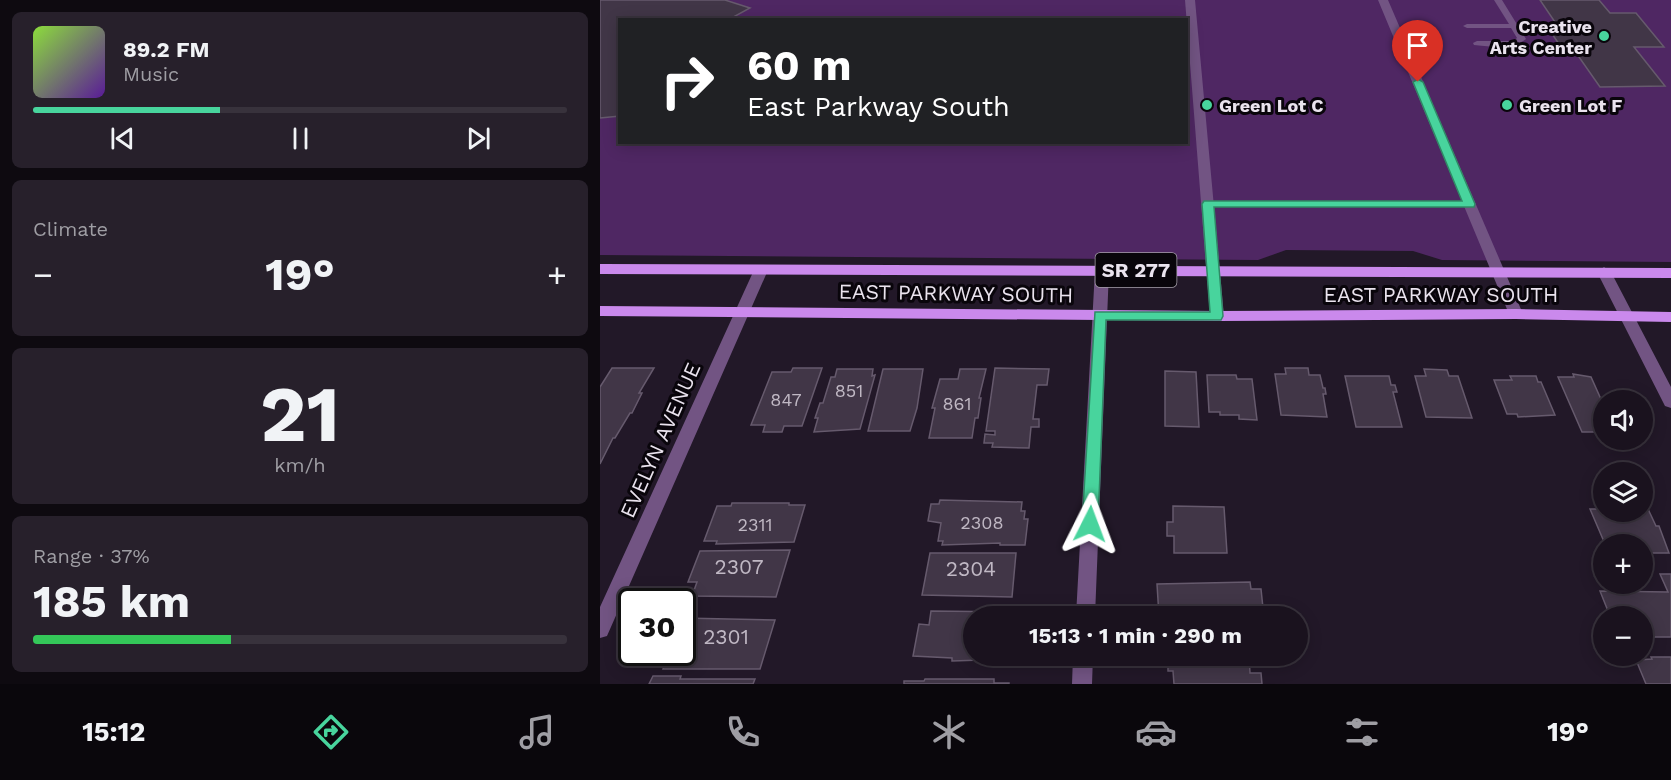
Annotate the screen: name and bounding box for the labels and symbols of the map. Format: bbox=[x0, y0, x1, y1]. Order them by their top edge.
place label: Creative Arts Center bbox=[1490, 16, 1592, 58]
pin bbox=[1392, 20, 1443, 82]
marker: Creative Arts Center bbox=[1597, 29, 1611, 43]
place label: Green Lot C bbox=[1219, 95, 1324, 116]
place label: Green Lot F bbox=[1519, 95, 1622, 116]
marker: Green Lot C bbox=[1200, 98, 1214, 112]
marker: Green Lot F bbox=[1500, 98, 1514, 112]
road number: SR 277 bbox=[1096, 253, 1176, 287]
street label: EAST PARKWAY SOUTH bbox=[838, 278, 1074, 308]
street label: EAST PARKWAY SOUTH bbox=[1324, 282, 1558, 307]
street label: EVELYN AVENUE bbox=[615, 359, 705, 521]
house number: 851 bbox=[835, 380, 863, 401]
house number: 847 bbox=[770, 389, 802, 410]
house number: 861 bbox=[942, 393, 972, 414]
position arrow bbox=[1058, 492, 1122, 556]
house number: 2308 bbox=[960, 512, 1004, 533]
house number: 2311 bbox=[737, 514, 773, 535]
house number: 2307 bbox=[715, 554, 764, 579]
house number: 2304 bbox=[946, 556, 996, 581]
speed limit sign: 30 bbox=[618, 588, 696, 666]
house number: 2301 bbox=[703, 624, 749, 649]

